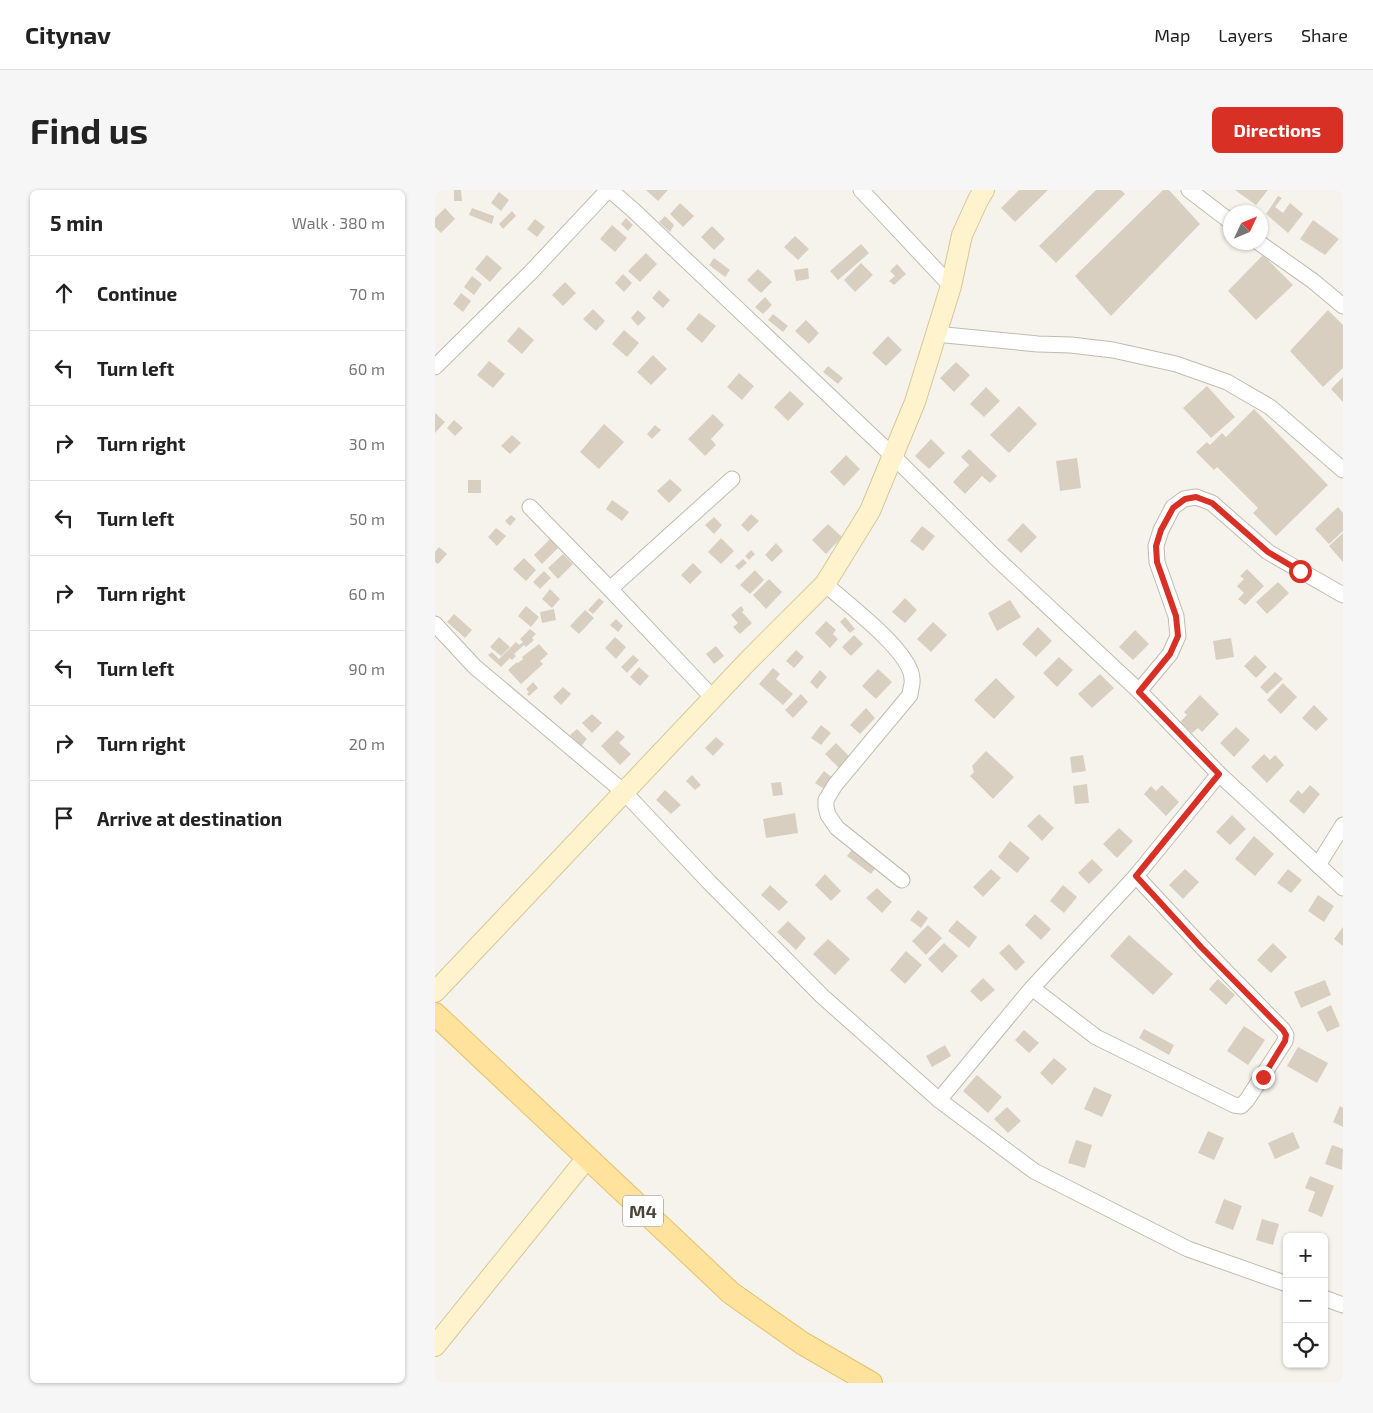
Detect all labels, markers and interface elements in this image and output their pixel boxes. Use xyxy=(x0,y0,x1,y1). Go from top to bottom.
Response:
text: Citynav xyxy=(25,20,111,49)
text: Map xyxy=(1154,24,1190,46)
text: Layers xyxy=(1218,24,1273,46)
text: Share xyxy=(1301,24,1348,46)
button: Directions xyxy=(1212,107,1343,153)
text: Find us xyxy=(30,109,148,151)
north arrow xyxy=(1223,205,1268,250)
text: 5 min xyxy=(50,210,103,235)
text: Walk · 380 m xyxy=(292,213,385,232)
icon: ahead xyxy=(50,279,78,307)
text: Continue xyxy=(97,282,177,305)
text: 70 m xyxy=(350,284,385,303)
icon: left xyxy=(50,354,78,382)
text: Turn left xyxy=(97,357,174,380)
text: 60 m xyxy=(349,359,385,378)
icon: right xyxy=(50,429,78,457)
text: Turn right xyxy=(97,432,185,455)
text: 30 m xyxy=(349,434,385,453)
icon: left xyxy=(50,504,78,532)
text: Turn left xyxy=(97,507,174,530)
text: 50 m xyxy=(349,509,385,528)
route start xyxy=(1289,560,1312,583)
icon: right xyxy=(50,579,78,607)
text: Turn right xyxy=(97,582,185,605)
text: 60 m xyxy=(349,584,385,603)
icon: left xyxy=(50,654,78,682)
text: Turn left xyxy=(97,657,174,680)
text: 90 m xyxy=(349,659,385,678)
icon: right xyxy=(50,729,78,757)
text: Turn right xyxy=(97,732,185,755)
text: 20 m xyxy=(349,734,385,753)
icon: arrive xyxy=(50,804,78,832)
text: Arrive at destination xyxy=(97,807,282,830)
route end xyxy=(1252,1066,1275,1089)
road number: M4 xyxy=(623,1196,663,1226)
map controls xyxy=(1283,1233,1328,1368)
button: + xyxy=(1283,1233,1328,1278)
button: − xyxy=(1283,1278,1328,1323)
button: locate xyxy=(1283,1323,1328,1368)

